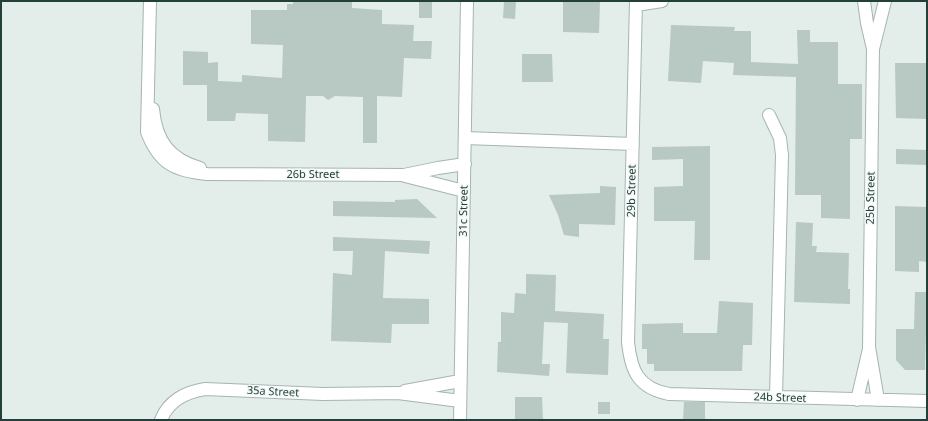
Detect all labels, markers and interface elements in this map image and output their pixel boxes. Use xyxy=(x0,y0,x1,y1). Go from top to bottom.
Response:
street label: 29b Street xyxy=(625,164,639,218)
street label: 26b Street xyxy=(287,168,339,182)
street label: 25b Street xyxy=(864,171,878,225)
street label: 31c Street xyxy=(457,185,471,237)
street label: 35a Street xyxy=(247,384,299,400)
street label: 24b Street xyxy=(753,390,807,406)

